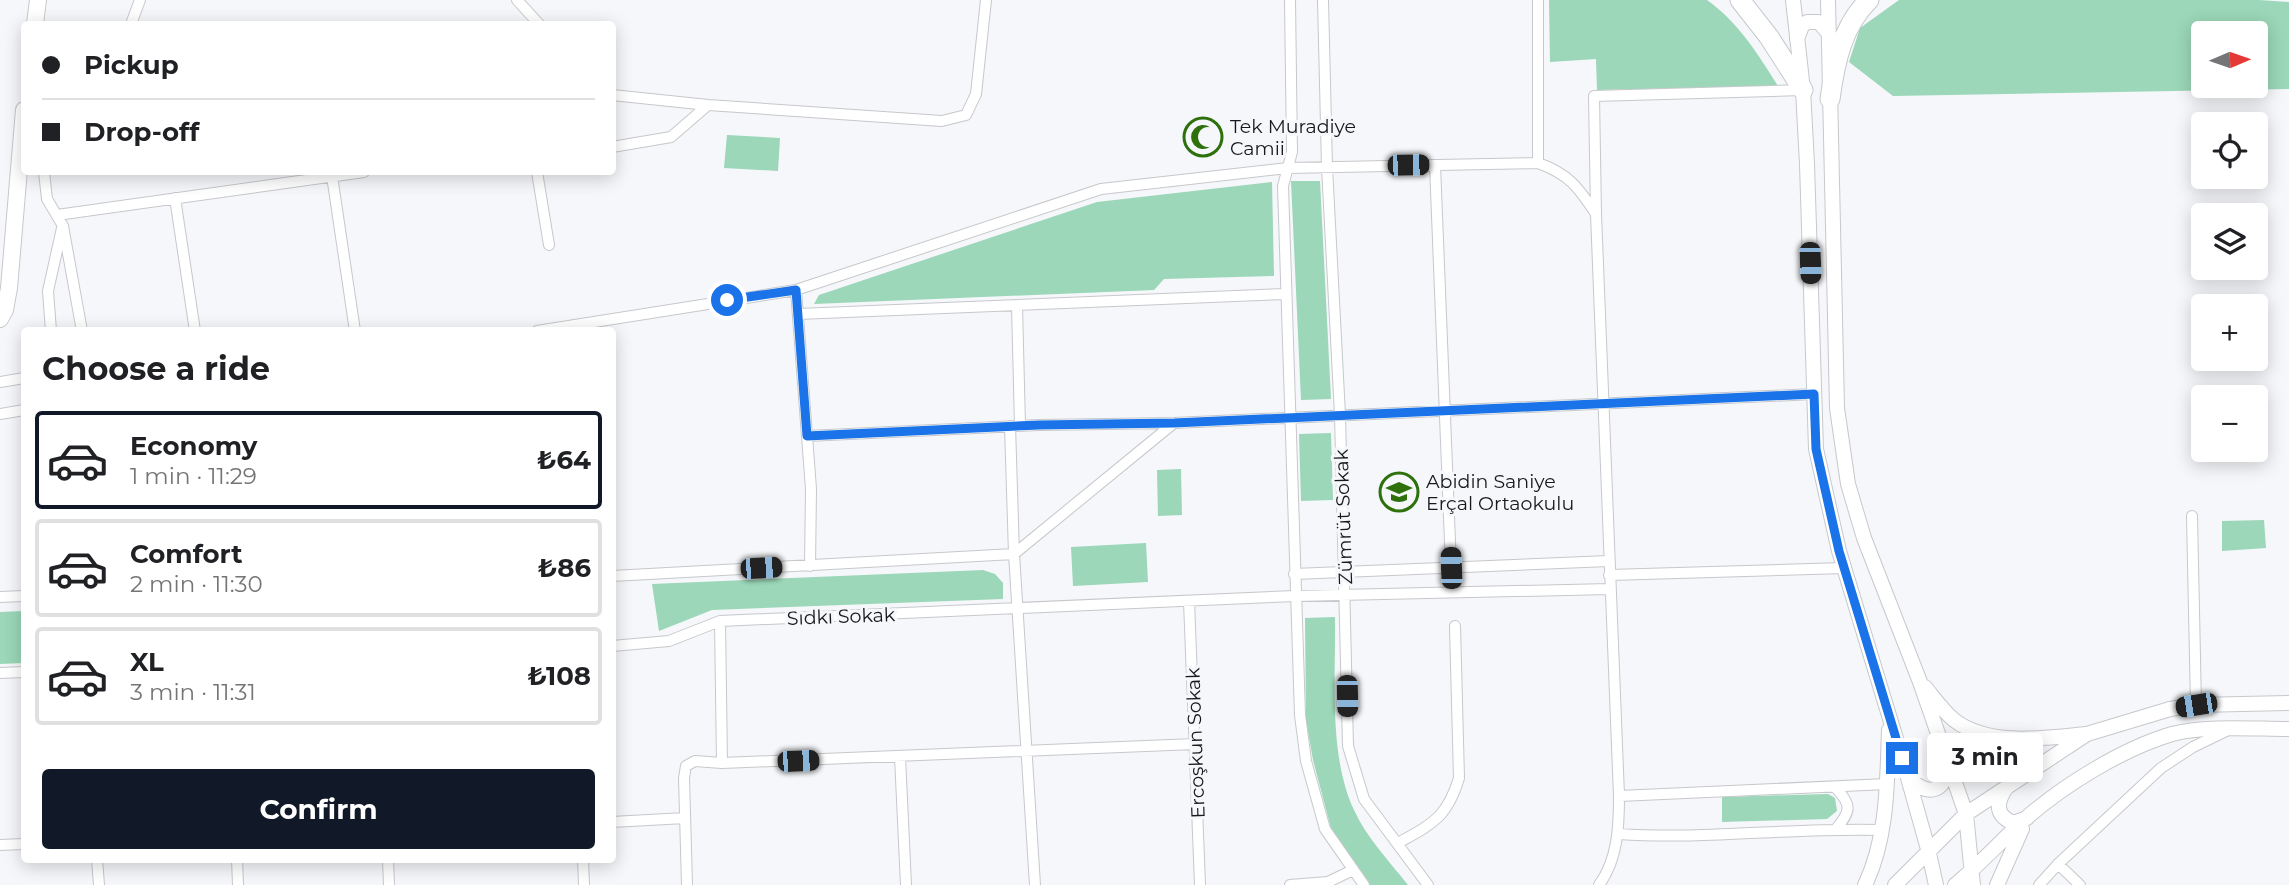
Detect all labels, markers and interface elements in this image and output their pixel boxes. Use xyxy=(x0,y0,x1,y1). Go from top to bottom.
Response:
north arrow xyxy=(2191,21,2268,98)
map controls xyxy=(2191,21,2268,462)
text: Pickup xyxy=(84,49,179,81)
button: locate xyxy=(2191,112,2268,189)
place label: Tek Muradiye Camii xyxy=(1230,115,1356,160)
text: Drop-off xyxy=(84,116,199,148)
mosque icon: Tek Muradiye Camii xyxy=(1182,116,1224,158)
car xyxy=(1387,154,1430,176)
button: layers xyxy=(2191,203,2268,280)
car xyxy=(1799,242,1822,284)
route start xyxy=(711,284,743,316)
button: + xyxy=(2191,294,2268,371)
text: Choose a ride xyxy=(42,349,270,388)
button: − xyxy=(2191,385,2268,462)
icon: car xyxy=(46,429,109,492)
text: Economy xyxy=(130,430,257,462)
text: ₺64 xyxy=(537,444,591,476)
street label: Zümrüt Sokak xyxy=(1330,448,1357,585)
text: 1 min · 11:29 xyxy=(130,462,257,490)
place label: Abidin Saniye Erçal Ortaokulu xyxy=(1426,470,1574,515)
school or university icon: Abidin Saniye Erçal Ortaokulu xyxy=(1378,471,1420,513)
icon: car xyxy=(46,537,109,600)
text: Comfort xyxy=(130,538,242,570)
car xyxy=(1440,547,1463,589)
text: ₺86 xyxy=(538,552,591,584)
car xyxy=(740,556,783,580)
text: 2 min · 11:30 xyxy=(130,570,263,598)
street label: Sıdkı Sokak xyxy=(786,603,896,630)
icon: car xyxy=(46,645,109,708)
text: XL xyxy=(130,646,164,678)
text: ₺108 xyxy=(527,660,591,692)
street label: Ercoşkun Sokak xyxy=(1181,667,1210,819)
car xyxy=(1337,675,1358,717)
text: 3 min · 11:31 xyxy=(130,678,256,706)
car xyxy=(2174,691,2219,719)
callout: 3 min xyxy=(1926,734,2042,782)
route end xyxy=(1886,742,1918,774)
text: 3 min xyxy=(1951,743,2019,771)
car xyxy=(777,750,820,772)
button: Confirm xyxy=(42,769,595,849)

